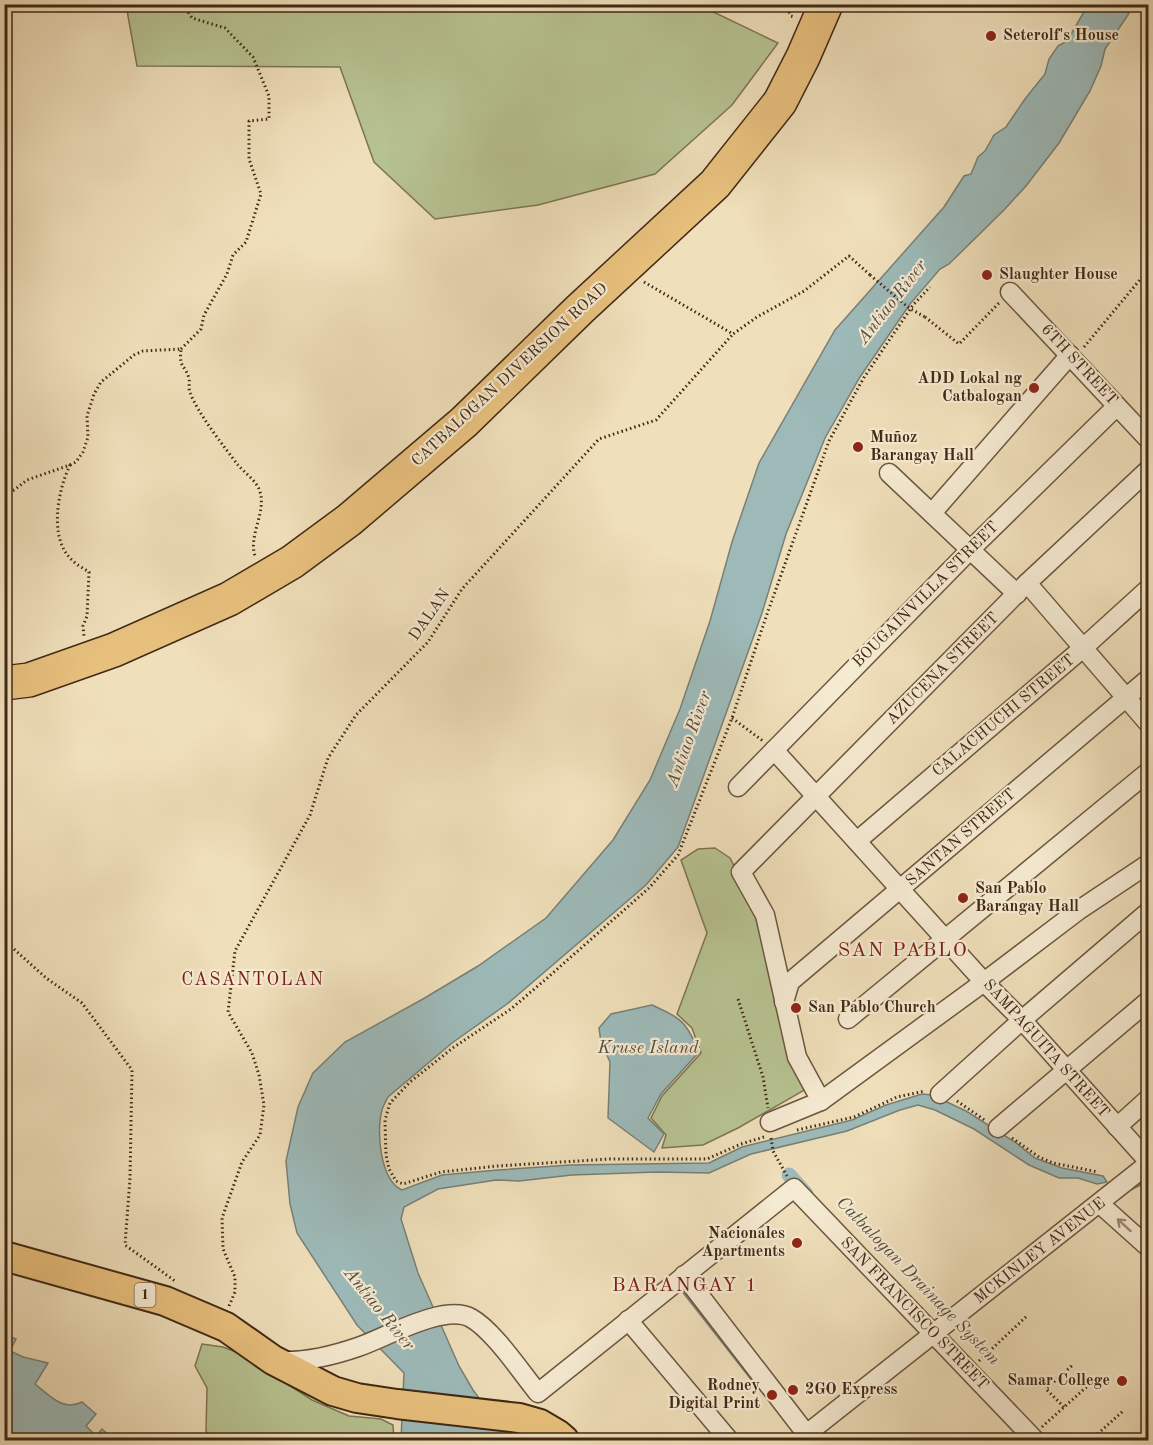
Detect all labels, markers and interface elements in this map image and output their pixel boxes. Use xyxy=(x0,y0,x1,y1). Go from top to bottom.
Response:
place label: Seterolf's House xyxy=(1003,28,1119,44)
marker: Seterolf's House xyxy=(984,29,998,43)
water label: Antiao River xyxy=(853,256,931,348)
place label: Slaughter House xyxy=(999,267,1118,283)
marker: Slaughter House xyxy=(980,268,994,282)
street label: CATBALOGAN DIVERSION ROAD xyxy=(409,280,611,470)
street label: 6TH STREET xyxy=(1038,321,1120,409)
place label: ADD Lokal ng Catbalogan xyxy=(917,371,1022,405)
marker: ADD Lokal ng Catbalogan xyxy=(1027,381,1041,395)
place label: Muñoz Barangay Hall xyxy=(870,430,974,464)
marker: Muñoz Barangay Hall xyxy=(851,440,865,454)
street label: BOUGAINVILLA STREET xyxy=(850,519,1002,671)
street label: DALAN xyxy=(407,586,453,644)
street label: AZUCENA STREET xyxy=(884,610,1002,728)
street label: CALACHUCHI STREET xyxy=(930,652,1078,780)
water label: Antiao River xyxy=(663,687,715,790)
street label: SANTAN STREET xyxy=(903,786,1019,890)
place label: San Pablo Barangay Hall xyxy=(975,881,1079,915)
marker: San Pablo Barangay Hall xyxy=(956,891,970,905)
district label: SAN PABLO xyxy=(838,941,968,961)
district label: CASANTOLAN xyxy=(181,971,325,989)
street label: SAMPAGUITA STREET xyxy=(980,977,1112,1121)
place label: San Pablo Church xyxy=(808,1000,936,1016)
marker: San Pablo Church xyxy=(789,1001,803,1015)
water label: Kruse Island xyxy=(596,1039,699,1057)
water label: Catbalogan Drainage System xyxy=(833,1193,1003,1369)
street label: MCKINLEY AVENUE xyxy=(971,1195,1109,1307)
one-way arrow xyxy=(1117,1218,1132,1232)
place label: Nacionales Apartments xyxy=(701,1226,785,1260)
street label: SAN FRANCISCO STREET xyxy=(837,1235,991,1393)
marker: Nacionales Apartments xyxy=(790,1236,804,1250)
water label: Antiao River xyxy=(340,1263,418,1355)
district label: BARANGAY 1 xyxy=(612,1276,758,1296)
road number: 1 xyxy=(134,1283,156,1307)
place label: Samar College xyxy=(1007,1373,1110,1389)
marker: Samar College xyxy=(1115,1374,1129,1388)
place label: Rodney Digital Print xyxy=(668,1378,760,1412)
place label: 2GO Express xyxy=(805,1382,898,1398)
marker: 2GO Express xyxy=(786,1383,800,1397)
marker: Rodney Digital Print xyxy=(765,1388,779,1402)

